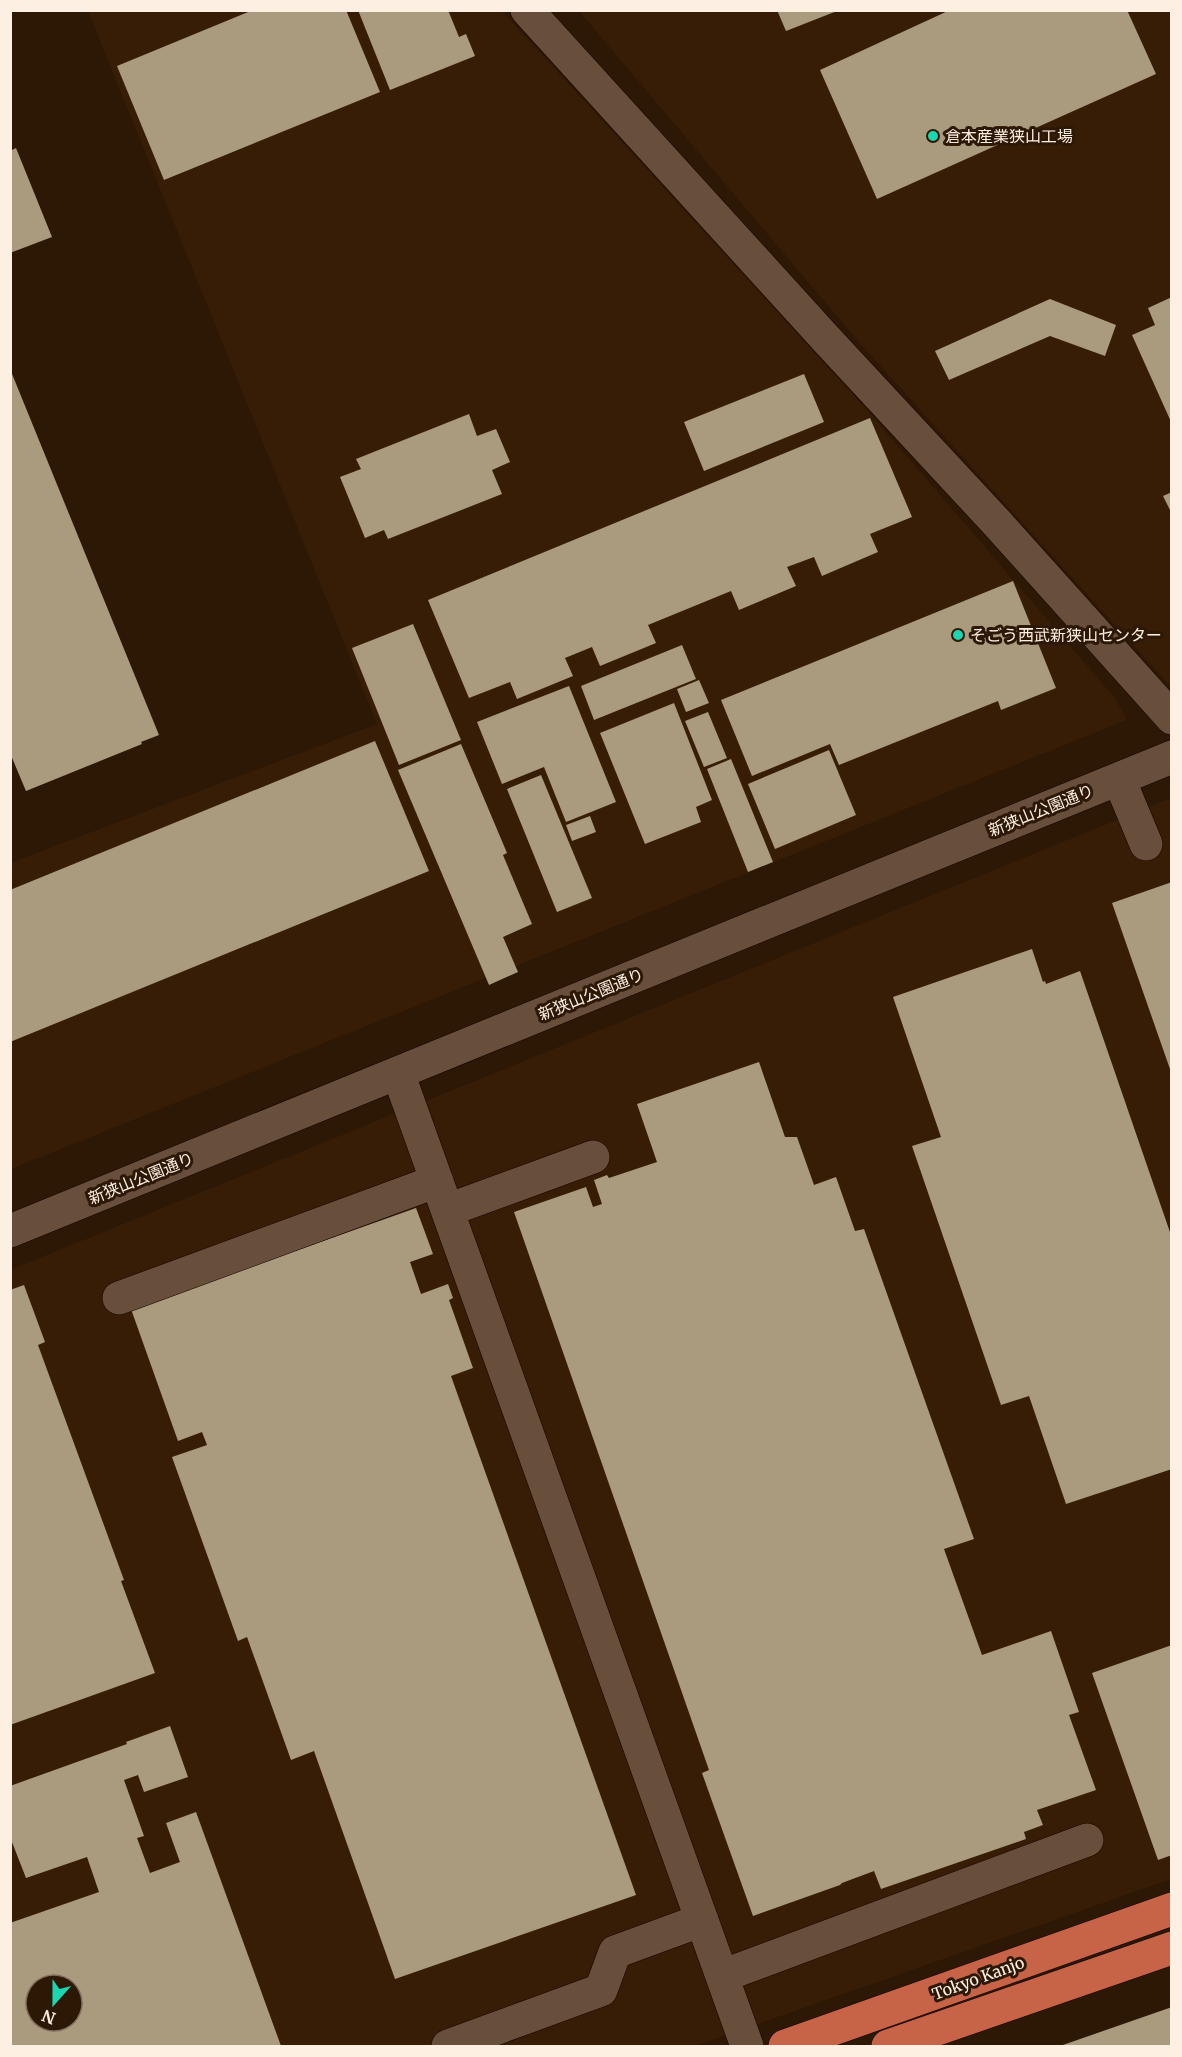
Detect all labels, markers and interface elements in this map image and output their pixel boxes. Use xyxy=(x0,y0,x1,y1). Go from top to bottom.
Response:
place label: 倉本産業狭山工場 xyxy=(945,126,1073,146)
marker: 倉本産業狭山工場 xyxy=(926,129,940,143)
place label: そごう西武新狭山センター xyxy=(970,625,1162,645)
marker: そごう西武新狭山センター xyxy=(951,628,965,642)
street label: 新狭山公園通り xyxy=(985,780,1097,840)
street label: 新狭山公園通り xyxy=(535,964,647,1024)
street label: 新狭山公園通り xyxy=(85,1148,197,1208)
street label: Tokyo Kanjo xyxy=(929,1952,1027,2004)
north arrow xyxy=(24,1973,84,2033)
text: N xyxy=(39,2005,58,2029)

